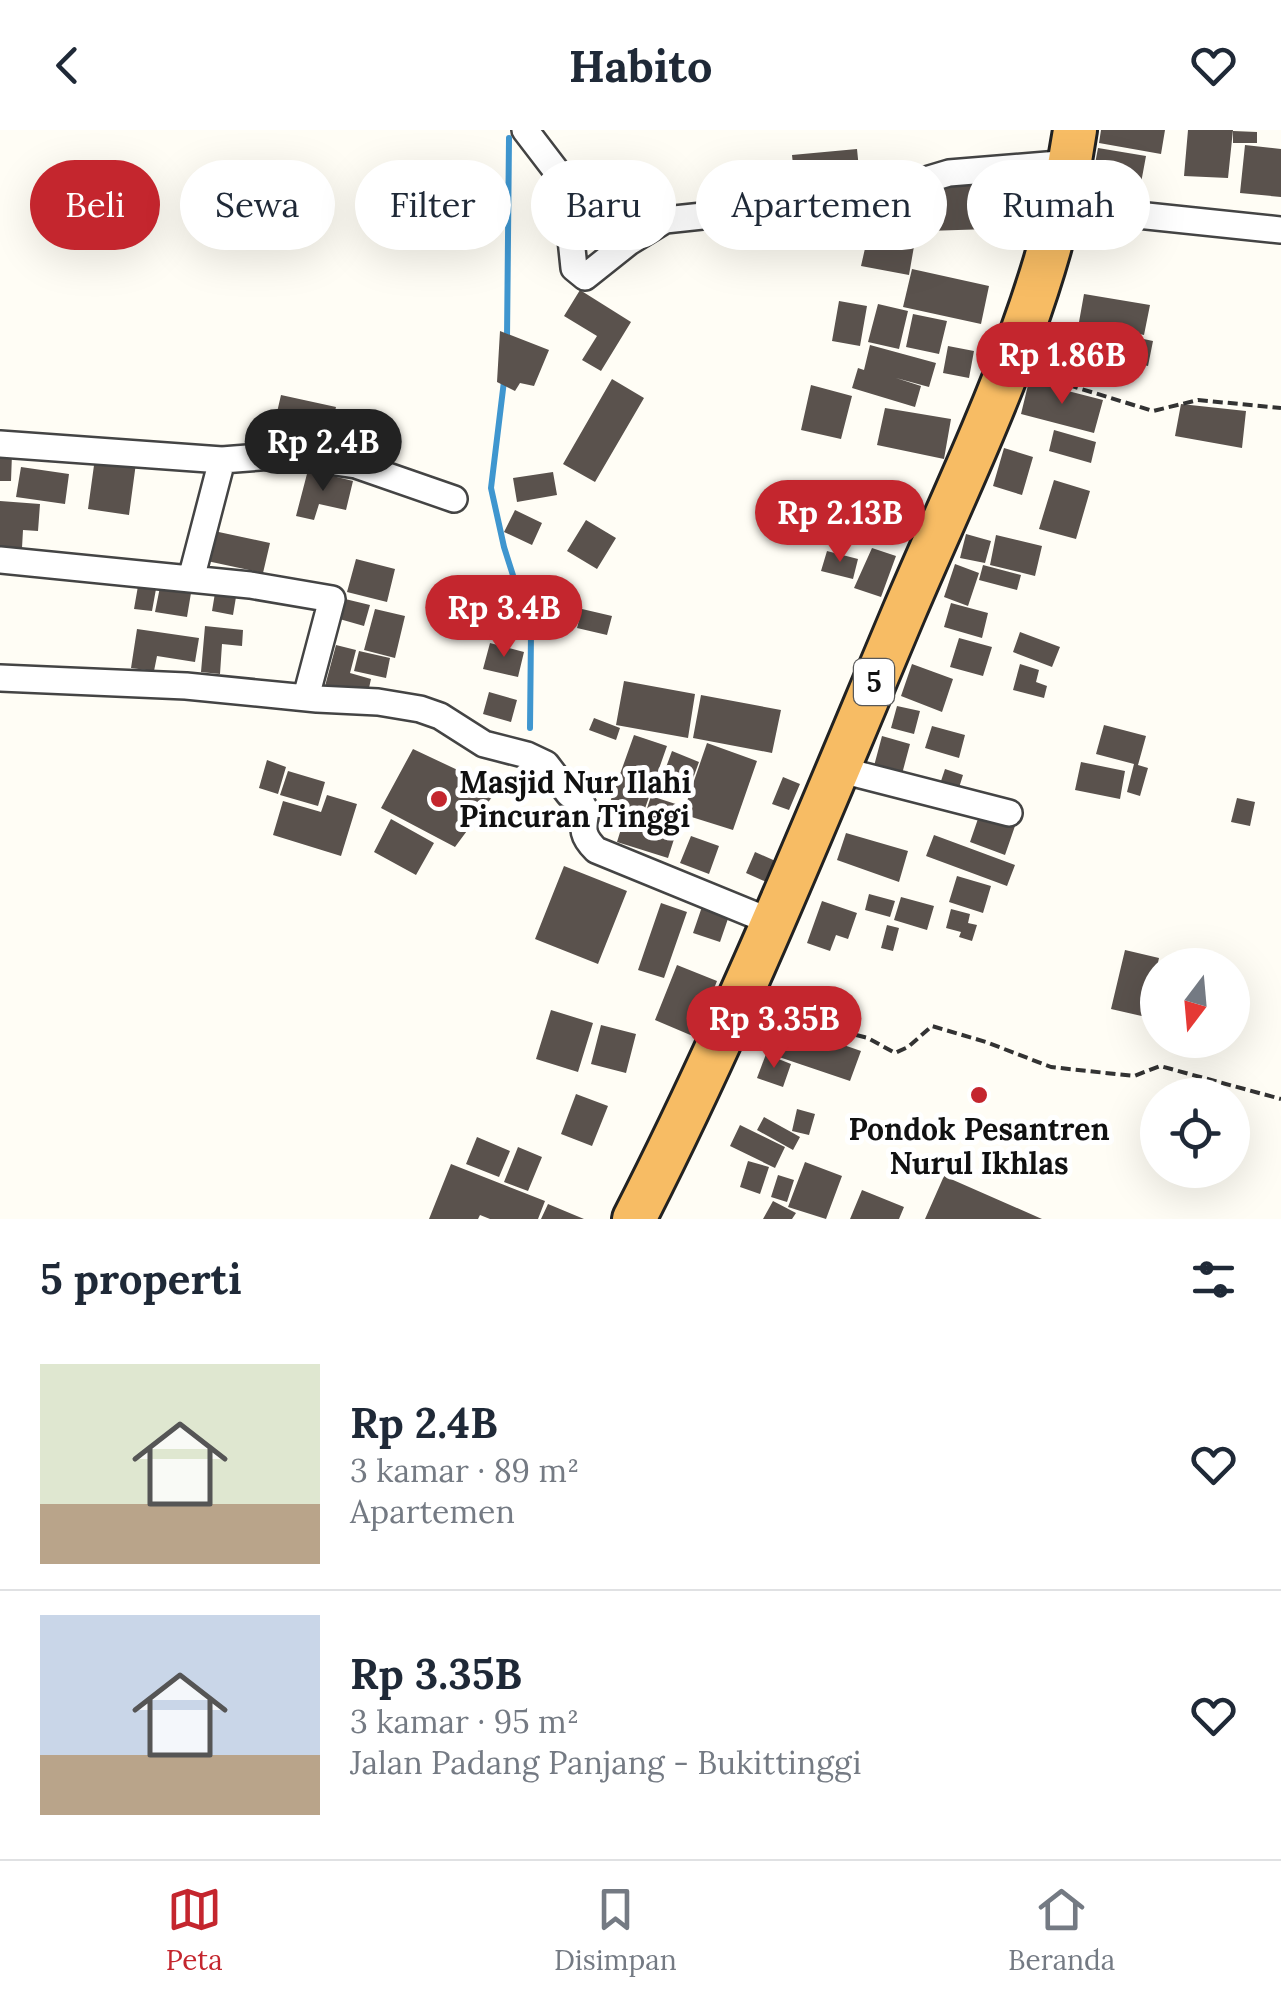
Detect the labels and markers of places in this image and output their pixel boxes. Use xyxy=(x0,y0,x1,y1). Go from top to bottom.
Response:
pin: Rp 1.86B xyxy=(959,322,1165,407)
pin: Rp 2.4B xyxy=(231,409,415,494)
pin: Rp 2.13B xyxy=(737,480,943,565)
pin: Rp 3.4B xyxy=(412,575,596,660)
place label: Masjid Nur Ilahi Pincuran Tinggi xyxy=(459,763,691,836)
marker: Masjid Nur Ilahi Pincuran Tinggi xyxy=(428,788,450,810)
pin: Rp 3.35B xyxy=(671,986,877,1071)
marker: Pondok Pesantren Nurul Ikhlas xyxy=(968,1084,990,1106)
place label: Pondok Pesantren Nurul Ikhlas xyxy=(848,1110,1110,1182)

